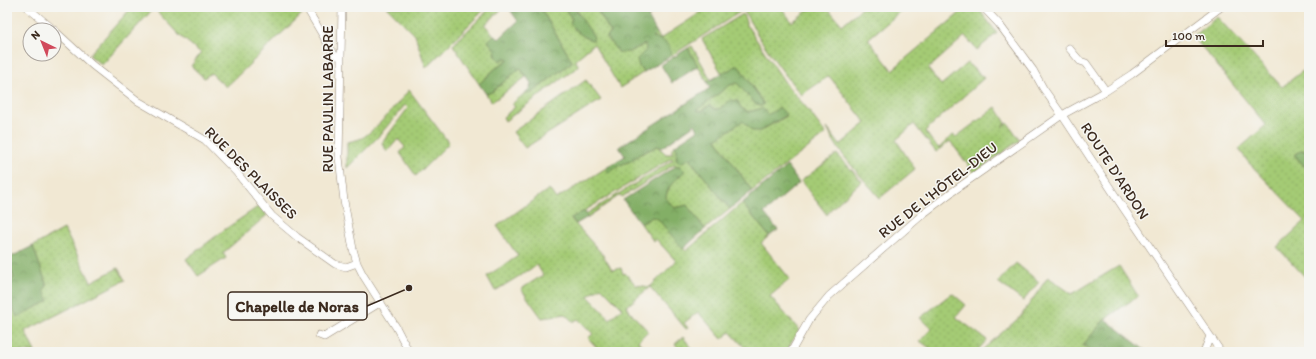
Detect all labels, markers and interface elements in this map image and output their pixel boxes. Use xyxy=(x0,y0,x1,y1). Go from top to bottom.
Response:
north arrow xyxy=(22,22,62,62)
scale bar xyxy=(1166,22,1263,48)
street label: RUE PAULIN LABARRE xyxy=(319,25,337,173)
text: N xyxy=(28,28,43,42)
text: 100 m xyxy=(1172,29,1205,43)
street label: ROUTE D'ARDON xyxy=(1077,119,1153,223)
street label: RUE DES PLAISSES xyxy=(201,123,301,223)
street label: RUE DE L'HÔTEL-DIEU xyxy=(875,138,1001,242)
callout: Chapelle de Noras xyxy=(228,292,367,320)
text: Chapelle de Noras xyxy=(235,297,359,317)

